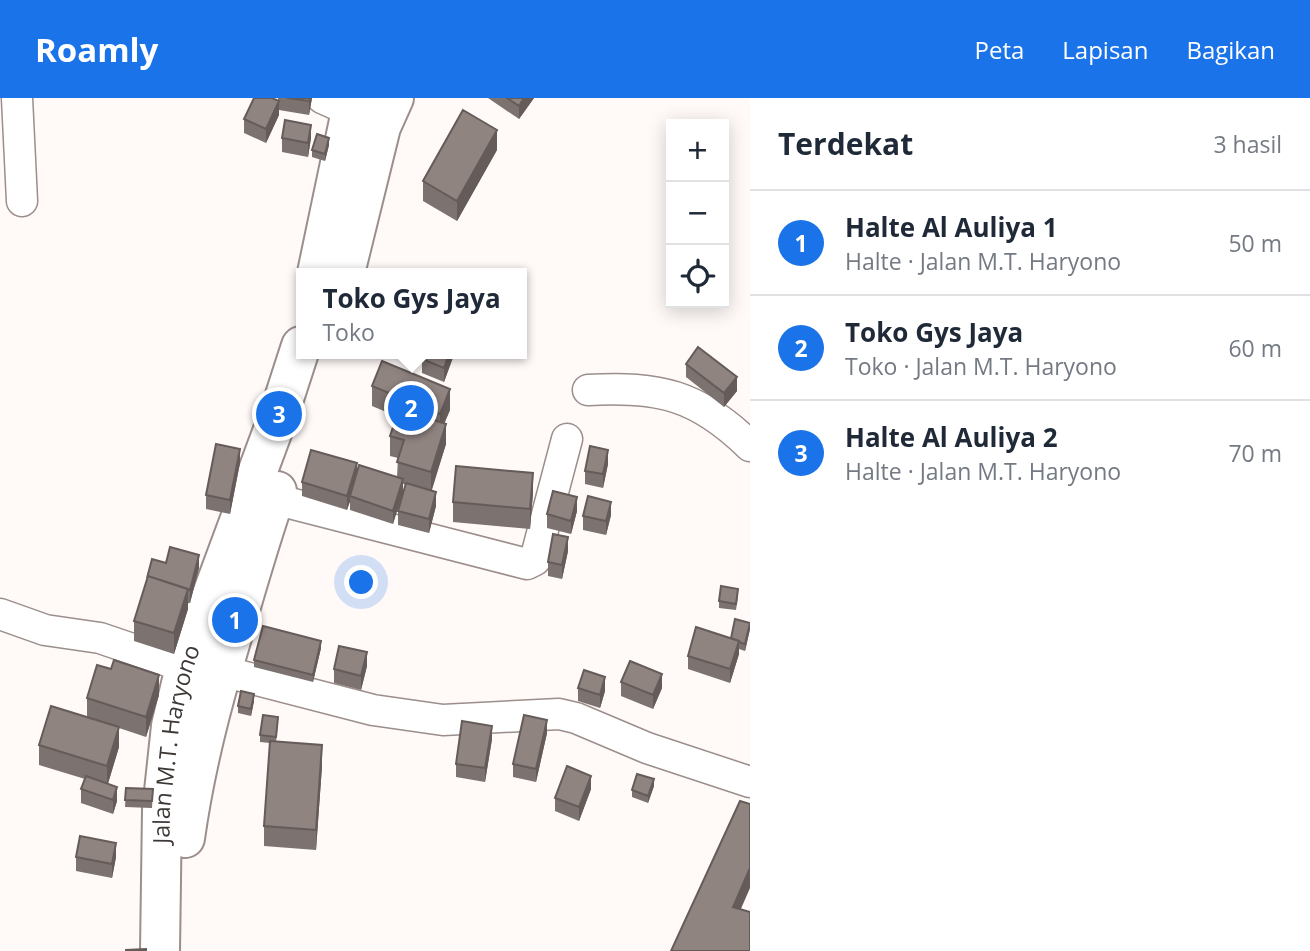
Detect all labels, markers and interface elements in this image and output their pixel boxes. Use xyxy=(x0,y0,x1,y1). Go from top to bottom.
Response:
text: Roamly xyxy=(35,27,158,72)
text: Peta xyxy=(974,33,1024,66)
text: Lapisan xyxy=(1062,33,1148,66)
text: Bagikan xyxy=(1186,33,1275,66)
map controls xyxy=(666,119,729,308)
button: + xyxy=(666,119,729,182)
text: Terdekat xyxy=(778,123,913,164)
text: 3 hasil xyxy=(1213,128,1282,160)
button: − xyxy=(666,182,729,245)
text: Halte Al Auliya 1 xyxy=(845,209,1058,245)
text: 1 xyxy=(794,227,808,259)
text: 50 m xyxy=(1228,227,1282,259)
button: locate xyxy=(666,245,729,308)
text: Halte · Jalan M.T. Haryono xyxy=(845,245,1121,277)
popup xyxy=(296,268,527,359)
text: Toko Gys Jaya xyxy=(322,280,501,316)
text: Toko Gys Jaya xyxy=(845,314,1023,350)
text: Toko xyxy=(322,316,375,348)
text: 2 xyxy=(794,332,808,364)
text: 60 m xyxy=(1228,332,1282,364)
text: Toko · Jalan M.T. Haryono xyxy=(845,350,1117,382)
pin: 2 xyxy=(388,382,434,434)
pin: 3 xyxy=(256,388,302,440)
text: Halte Al Auliya 2 xyxy=(845,419,1058,455)
text: 3 xyxy=(794,437,808,469)
text: 70 m xyxy=(1228,437,1282,469)
text: Halte · Jalan M.T. Haryono xyxy=(845,455,1121,487)
your location xyxy=(344,565,378,599)
pin: 1 xyxy=(212,594,258,646)
street label: Jalan M.T. Haryono xyxy=(144,640,207,846)

